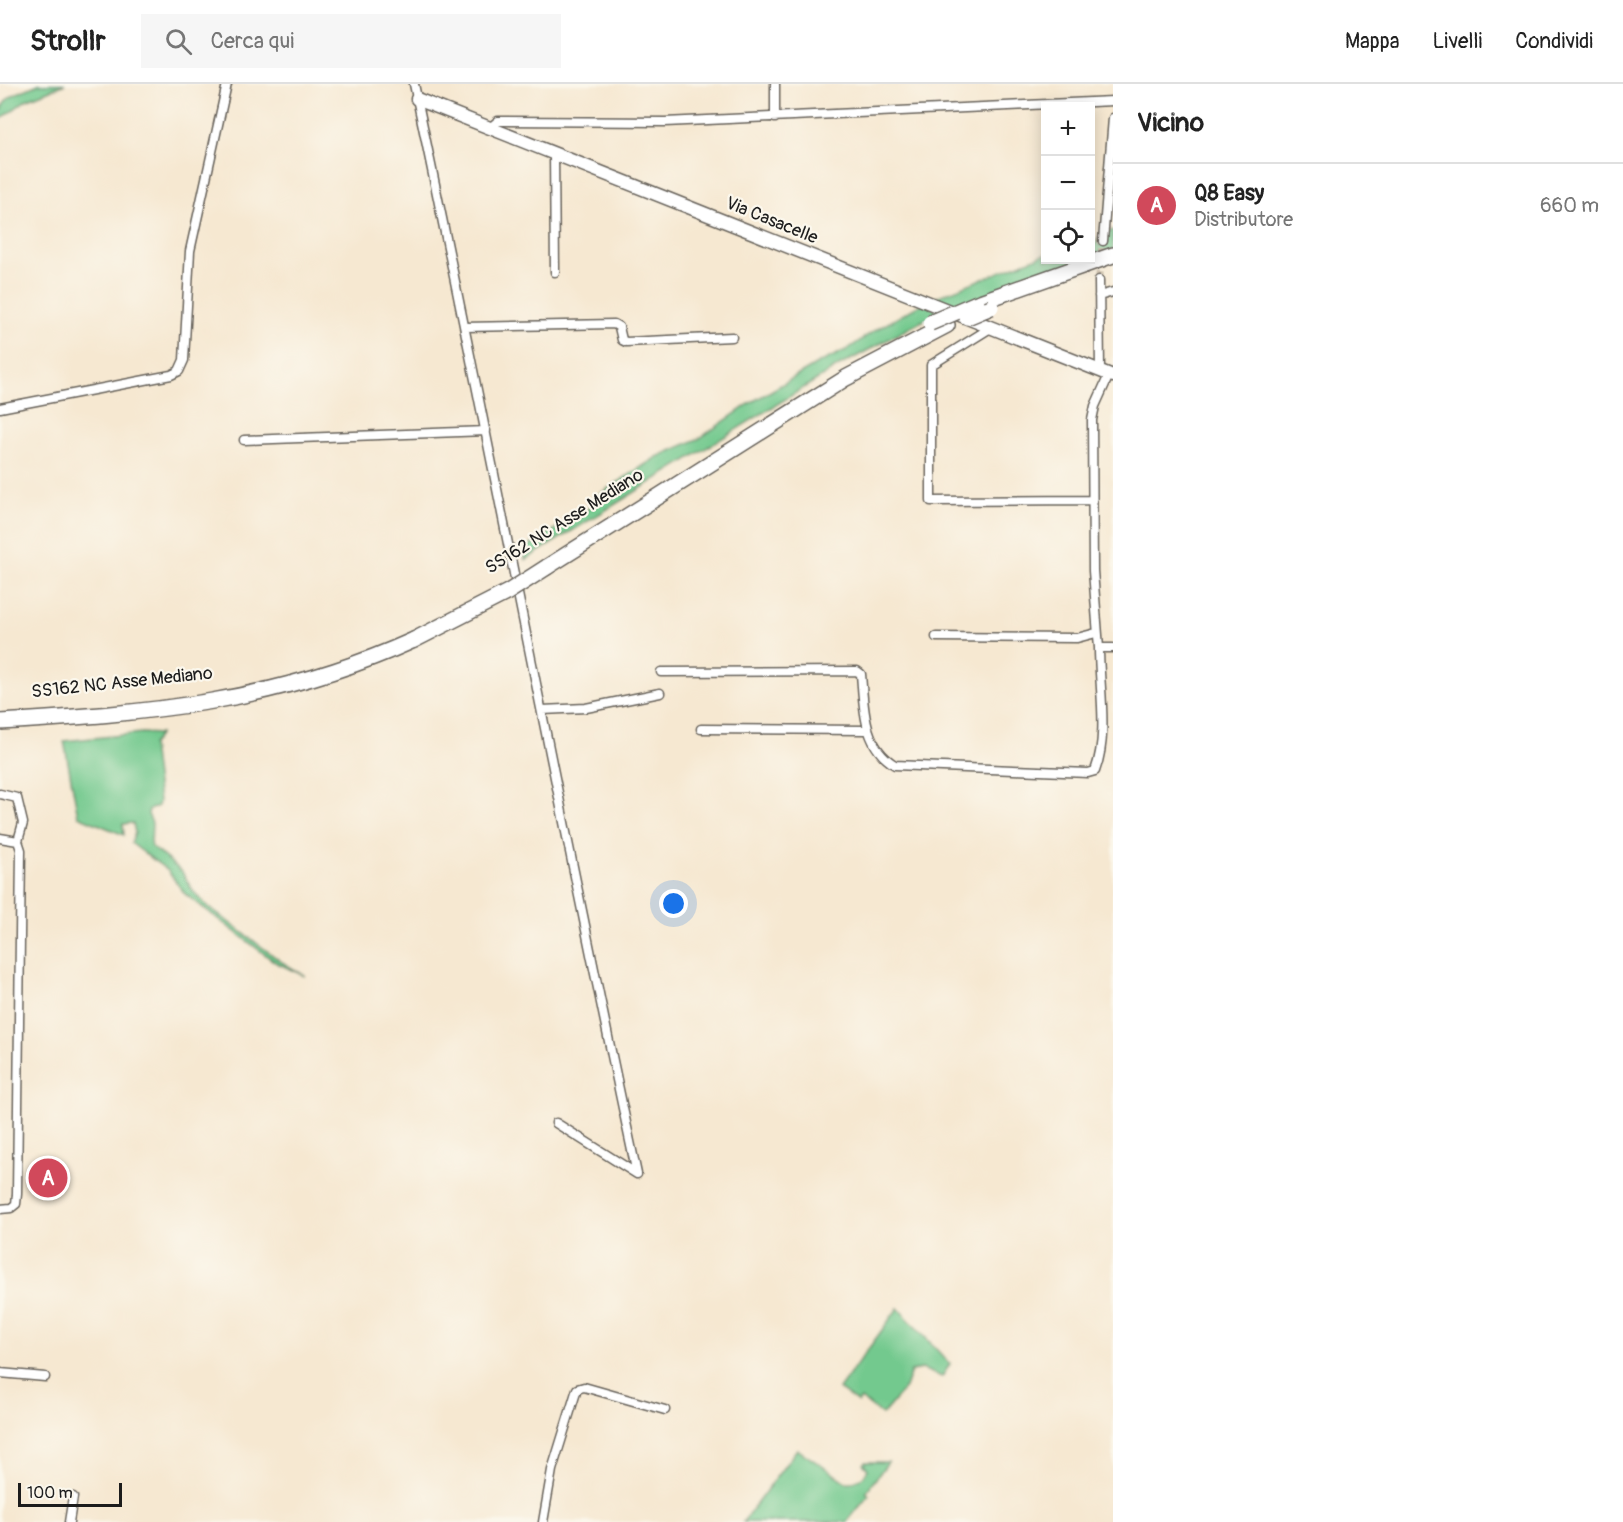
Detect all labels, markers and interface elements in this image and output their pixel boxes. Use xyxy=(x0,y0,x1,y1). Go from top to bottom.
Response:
search box xyxy=(141,14,561,68)
text: Strollr xyxy=(30,24,105,59)
icon: search xyxy=(162,25,195,58)
text: Cerca qui xyxy=(210,27,294,55)
text: Mappa xyxy=(1345,28,1399,55)
text: Livelli xyxy=(1432,28,1482,55)
text: Condividi xyxy=(1515,28,1593,55)
map controls xyxy=(1041,102,1095,264)
button: + xyxy=(1041,102,1095,156)
text: Vicino xyxy=(1137,107,1204,139)
button: − xyxy=(1041,156,1095,210)
text: Q8 Easy xyxy=(1194,179,1264,207)
street label: Via Casacelle xyxy=(722,192,821,249)
text: A xyxy=(1150,193,1163,218)
text: 660 m xyxy=(1540,193,1599,218)
text: Distributore xyxy=(1194,207,1293,232)
button: locate xyxy=(1041,210,1095,264)
street label: SS162 NC Asse Mediano xyxy=(481,463,648,579)
street label: SS162 NC Asse Mediano xyxy=(30,662,214,703)
your location xyxy=(659,889,688,918)
pin: A xyxy=(28,1156,68,1200)
scale bar xyxy=(18,1480,122,1508)
text: 100 m xyxy=(27,1483,73,1503)

